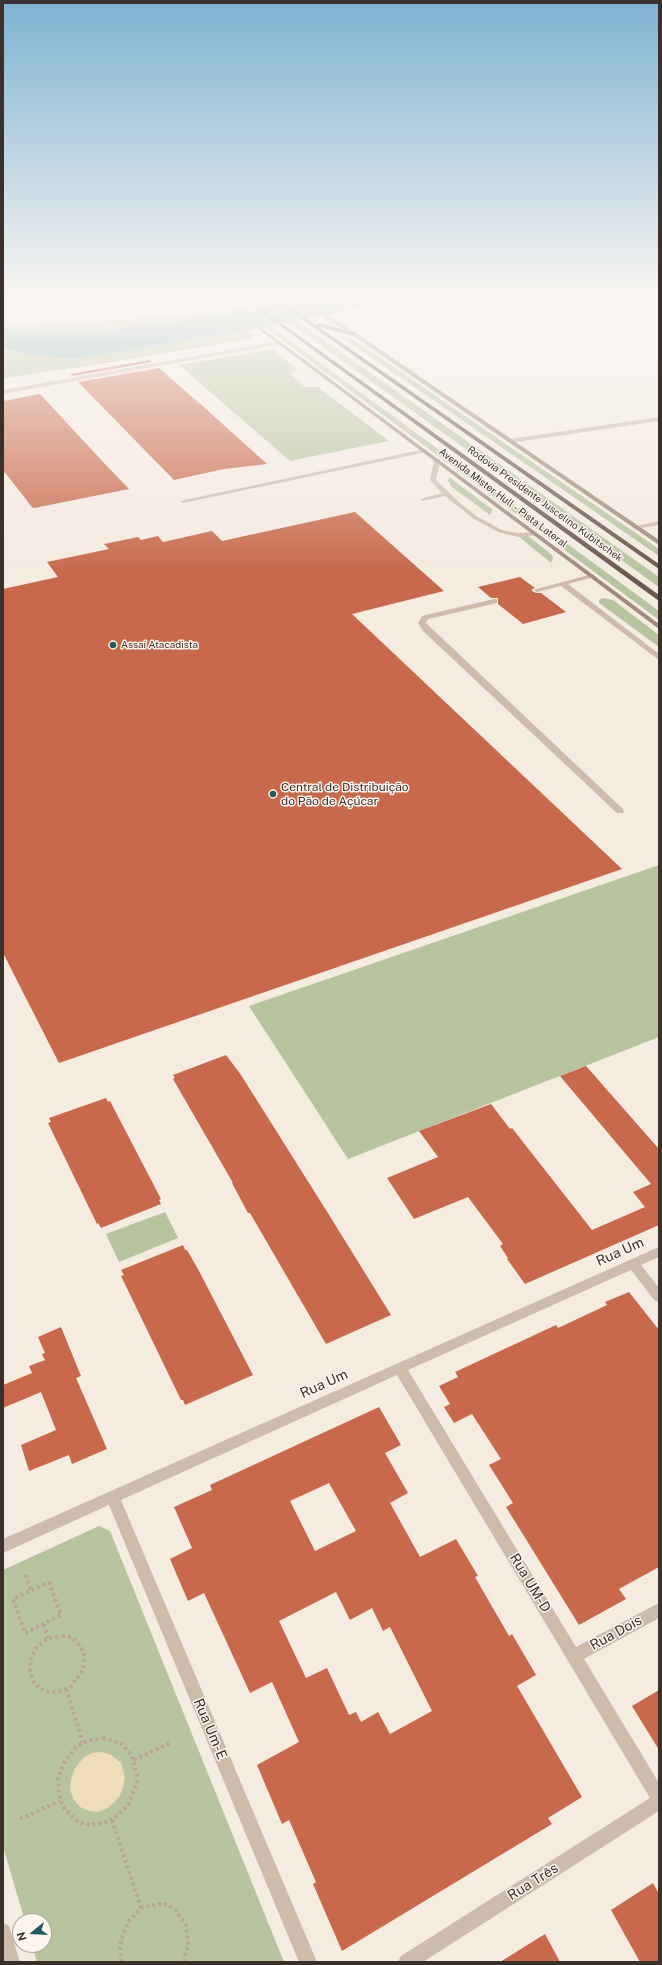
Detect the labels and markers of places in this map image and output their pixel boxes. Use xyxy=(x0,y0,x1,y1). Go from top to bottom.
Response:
place label: Assaí Atacadista xyxy=(121,639,198,651)
marker: Assaí Atacadista xyxy=(108,640,118,650)
place label: Central de Distribuição do Pão de Açúcar xyxy=(281,780,409,808)
marker: Central de Distribuição do Pão de Açúcar xyxy=(268,789,278,799)

